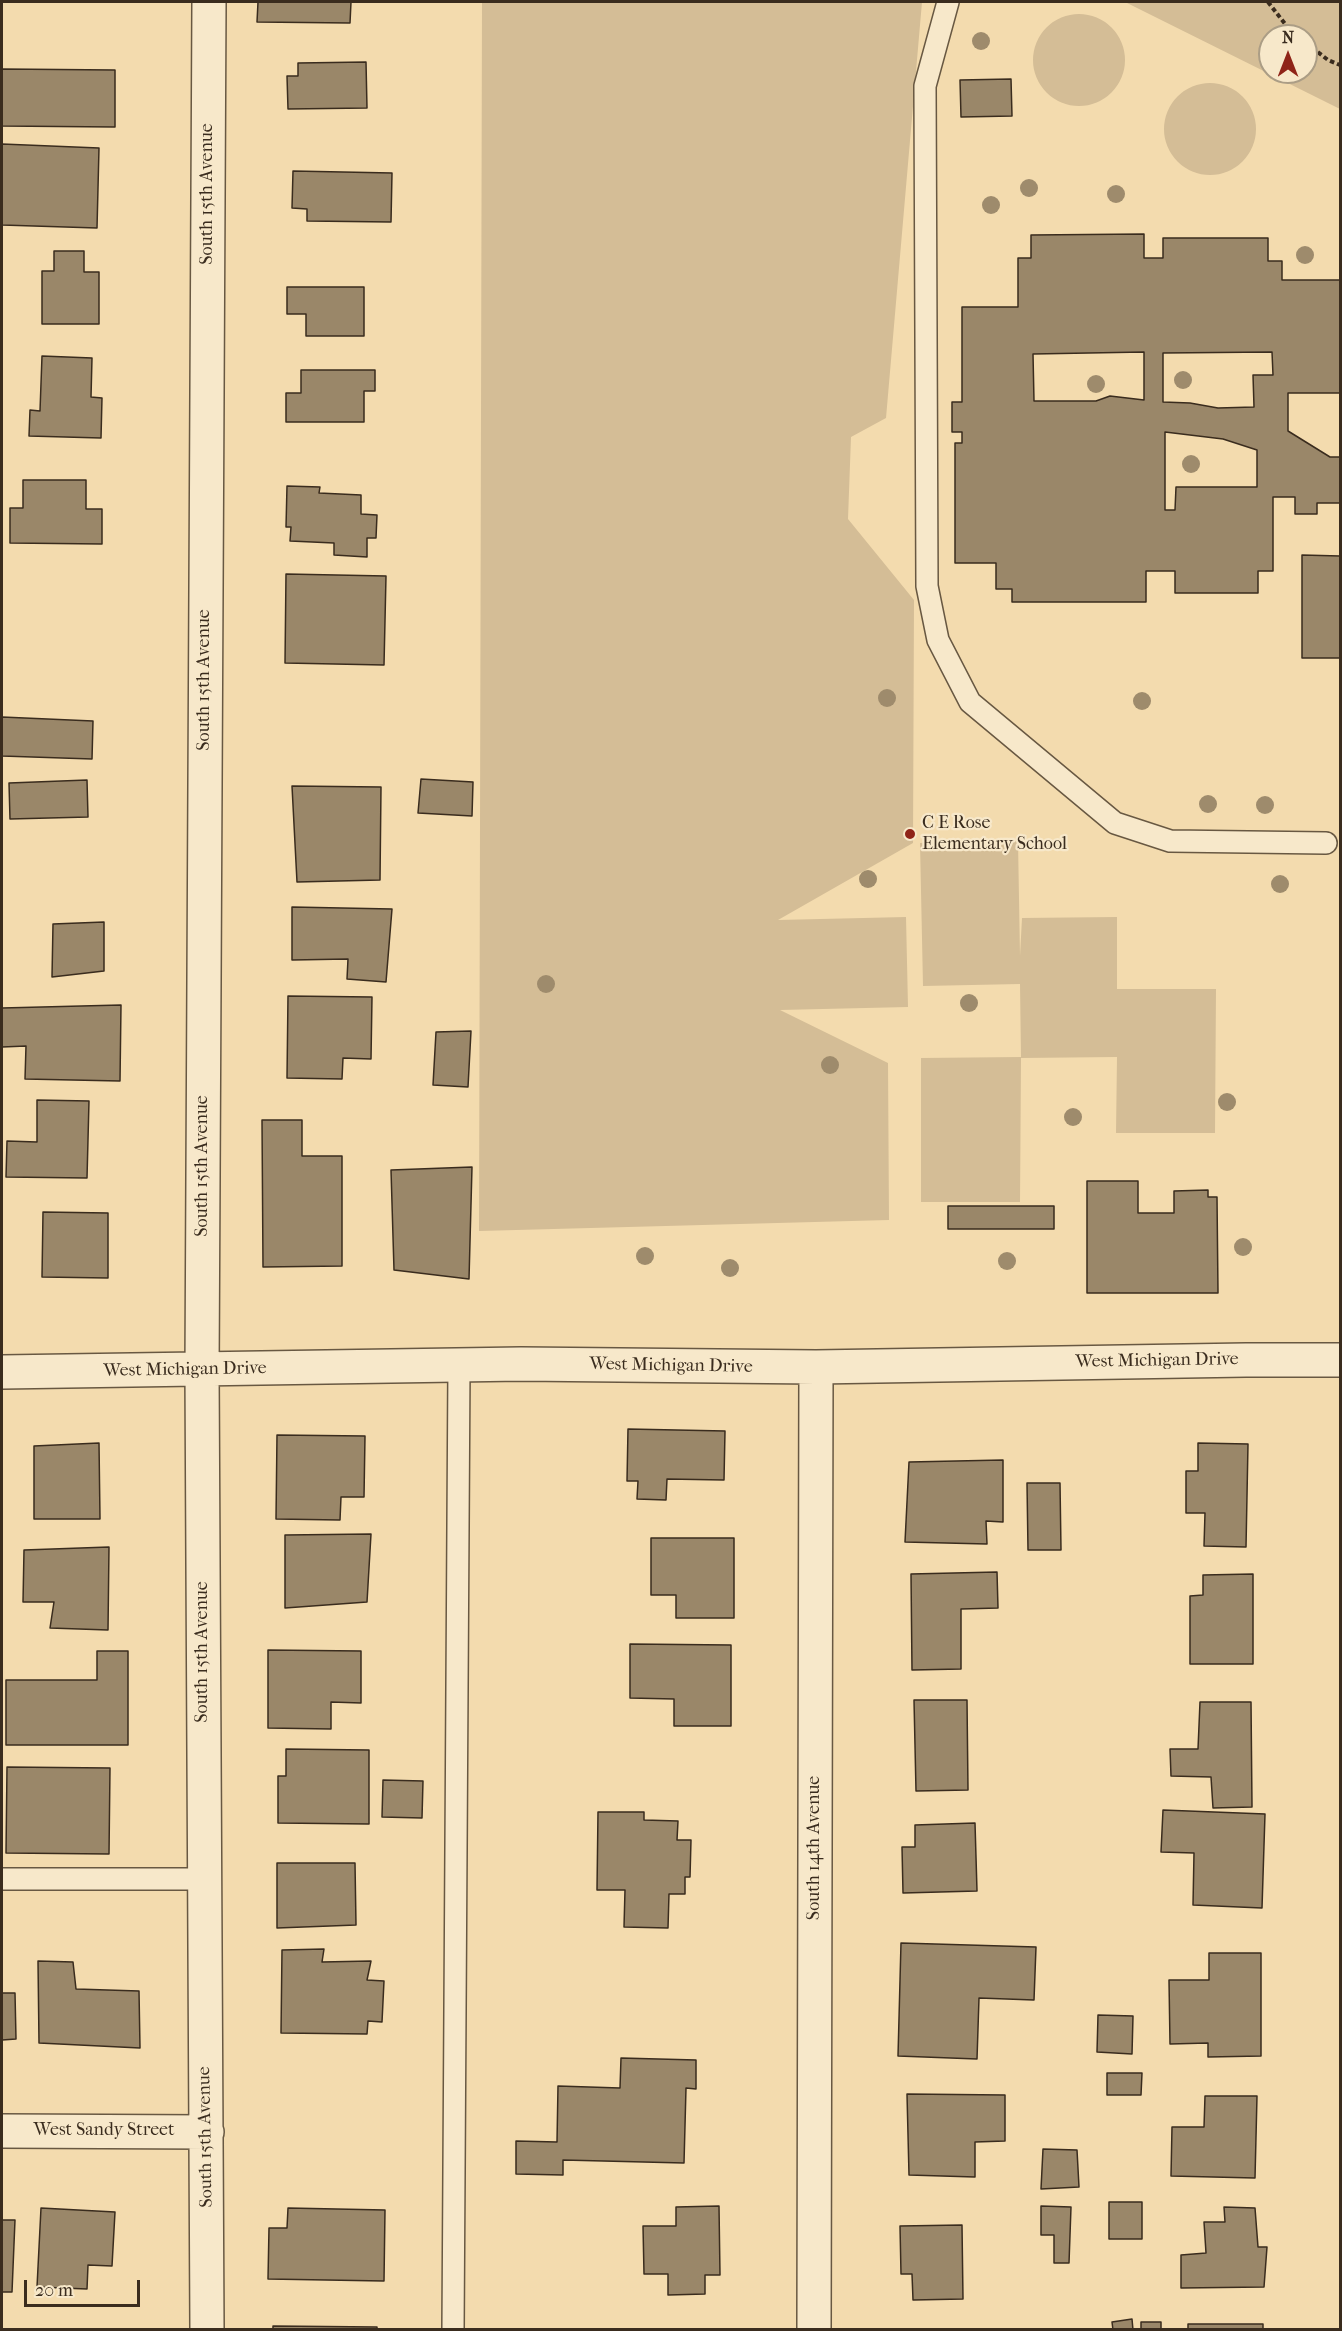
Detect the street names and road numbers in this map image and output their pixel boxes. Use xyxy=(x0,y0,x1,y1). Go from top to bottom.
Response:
street label: South 15th Avenue xyxy=(197,123,219,265)
street label: South 15th Avenue xyxy=(194,609,216,751)
street label: South 15th Avenue xyxy=(192,1095,214,1237)
street label: West Michigan Drive xyxy=(1075,1349,1239,1373)
street label: West Michigan Drive xyxy=(589,1354,753,1378)
street label: West Michigan Drive xyxy=(103,1358,267,1382)
street label: South 15th Avenue xyxy=(192,1581,214,1723)
street label: South 14th Avenue xyxy=(804,1776,826,1920)
street label: South 15th Avenue xyxy=(194,2066,218,2208)
street label: West Sandy Street xyxy=(34,2120,174,2142)

